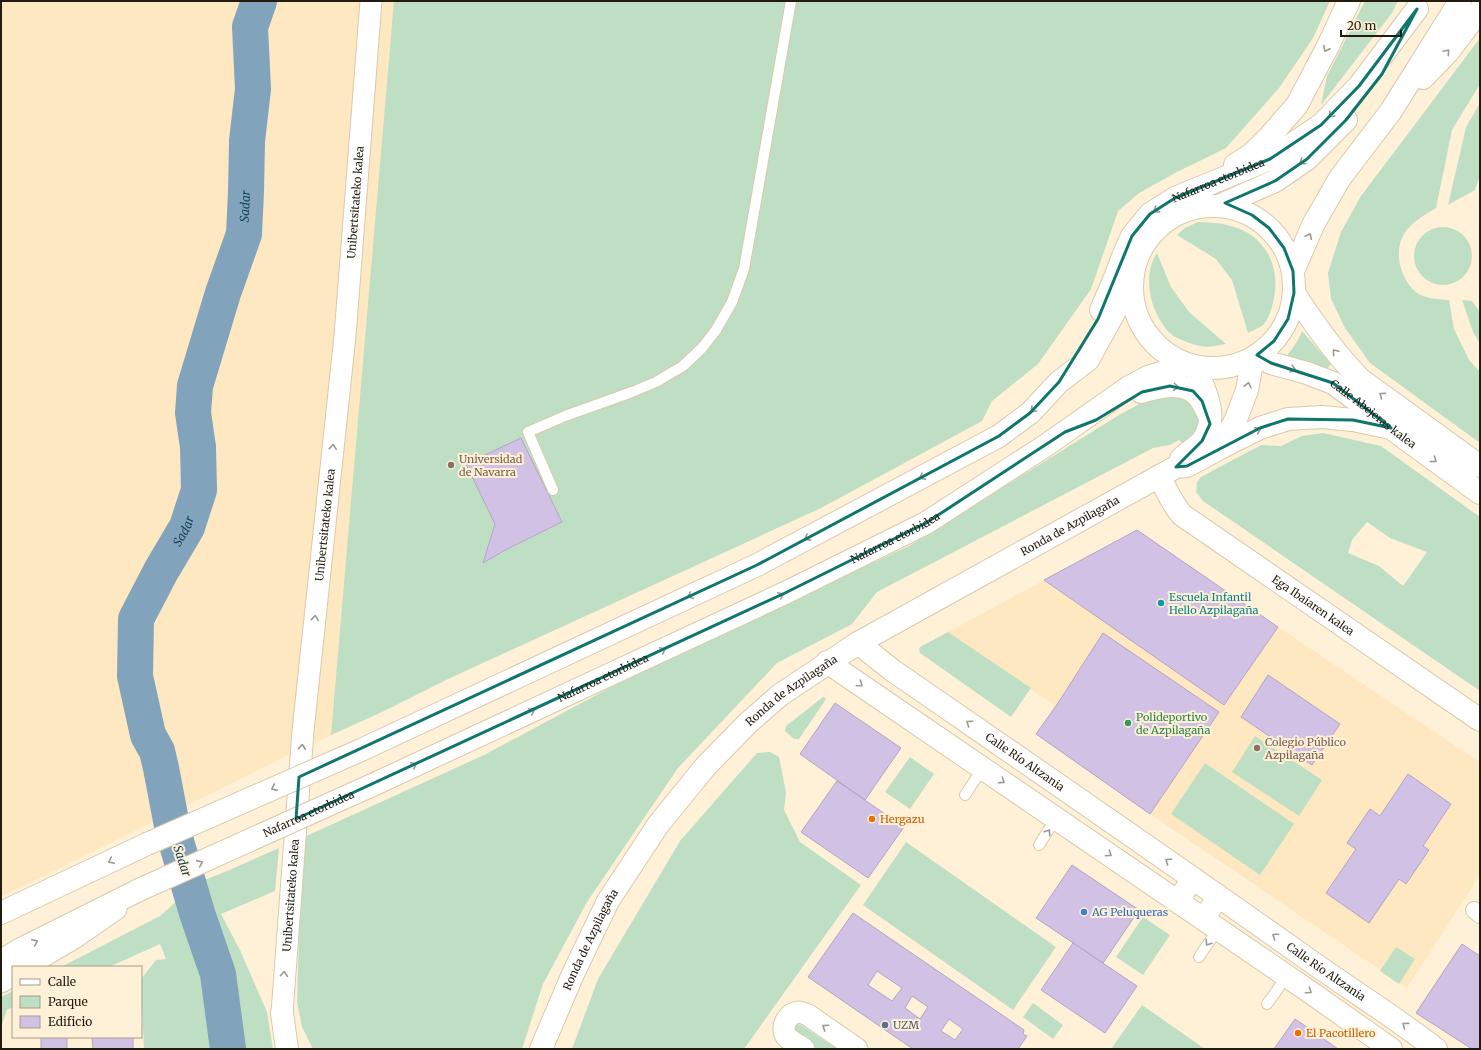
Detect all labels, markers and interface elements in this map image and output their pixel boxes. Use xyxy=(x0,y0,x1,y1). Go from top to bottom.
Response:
scale bar xyxy=(1341,12,1401,38)
text: 20 m xyxy=(1347,18,1376,33)
one-way arrow xyxy=(1324,45,1331,52)
one-way arrow xyxy=(1443,50,1450,57)
one-way arrow xyxy=(1328,110,1335,118)
street label: Unibertsitateko kalea xyxy=(344,145,367,259)
street label: Nafarroa etorbidea xyxy=(1170,155,1267,205)
one-way arrow xyxy=(1299,157,1306,165)
water label: Sadar xyxy=(237,189,253,223)
one-way arrow xyxy=(1153,205,1160,213)
one-way arrow xyxy=(1304,232,1312,239)
one-way arrow xyxy=(1332,349,1339,356)
one-way arrow xyxy=(1289,364,1296,373)
street label: Calle Abejeras kalea xyxy=(1328,376,1419,451)
one-way arrow xyxy=(1173,382,1180,391)
one-way arrow xyxy=(1243,382,1251,389)
one-way arrow xyxy=(1379,392,1386,400)
one-way arrow xyxy=(1030,405,1037,413)
one-way arrow xyxy=(1254,426,1261,434)
one-way arrow xyxy=(328,444,337,450)
place label: Universidad de Navarra xyxy=(459,452,523,479)
one-way arrow xyxy=(1430,455,1437,462)
marker: Universidad de Navarra xyxy=(446,460,456,470)
street label: Unibertsitateko kalea xyxy=(312,468,338,582)
one-way arrow xyxy=(919,472,926,480)
street label: Ronda de Azpilagaña xyxy=(1018,493,1122,559)
street label: Nafarroa etorbidea xyxy=(848,509,943,566)
water label: Sadar xyxy=(169,513,197,549)
one-way arrow xyxy=(804,533,811,541)
street label: Ega Ibaiaren kalea xyxy=(1269,572,1357,638)
place label: Escuela Infantil Hello Azpilagaña xyxy=(1169,590,1259,617)
one-way arrow xyxy=(687,591,695,599)
one-way arrow xyxy=(776,592,784,600)
marker: Escuela Infantil Hello Azpilagaña xyxy=(1156,598,1166,608)
one-way arrow xyxy=(310,615,319,621)
one-way arrow xyxy=(658,647,666,655)
street label: Nafarroa etorbidea xyxy=(555,651,651,705)
street label: Ronda de Azpilagaña xyxy=(743,652,840,729)
one-way arrow xyxy=(855,679,862,686)
one-way arrow xyxy=(528,708,535,716)
place label: Polideportivo de Azpilagaña xyxy=(1136,710,1210,737)
marker: Polideportivo de Azpilagaña xyxy=(1123,718,1133,728)
one-way arrow xyxy=(967,721,974,728)
street label: Calle Río Altzania xyxy=(983,730,1067,794)
place label: Colegio Público Azpilagaña xyxy=(1264,735,1347,762)
marker: Colegio Público Azpilagaña xyxy=(1252,743,1262,753)
one-way arrow xyxy=(297,744,306,750)
one-way arrow xyxy=(410,762,418,770)
one-way arrow xyxy=(998,776,1005,784)
one-way arrow xyxy=(271,783,278,791)
street label: Nafarroa etorbidea xyxy=(261,787,357,840)
place label: Hergazu xyxy=(880,812,925,826)
marker: Hergazu xyxy=(867,814,877,824)
one-way arrow xyxy=(1043,829,1050,836)
street label: Unibertsitateko kalea xyxy=(280,838,302,952)
water label: Sadar xyxy=(170,843,195,879)
one-way arrow xyxy=(1105,849,1112,857)
one-way arrow xyxy=(108,856,116,864)
one-way arrow xyxy=(196,859,203,867)
one-way arrow xyxy=(1166,859,1173,866)
street label: Ronda de Azpilagaña xyxy=(560,886,621,992)
place label: AG Peluqueras xyxy=(1091,905,1168,919)
marker: AG Peluqueras xyxy=(1079,907,1089,917)
one-way arrow xyxy=(1272,934,1279,941)
one-way arrow xyxy=(31,939,38,946)
one-way arrow xyxy=(1205,939,1213,946)
street label: Calle Río Altzania xyxy=(1284,939,1368,1004)
legend xyxy=(12,966,142,1038)
one-way arrow xyxy=(279,971,288,977)
text: Calle xyxy=(48,974,76,989)
one-way arrow xyxy=(1305,986,1312,994)
text: Parque xyxy=(48,994,88,1009)
text: Edificio xyxy=(48,1014,92,1029)
place label: UZM xyxy=(893,1018,919,1032)
marker: UZM xyxy=(880,1020,890,1030)
one-way arrow xyxy=(1402,1023,1409,1030)
one-way arrow xyxy=(822,1024,829,1032)
place label: El Pacotillero xyxy=(1306,1026,1376,1040)
marker: El Pacotillero xyxy=(1293,1028,1303,1038)

